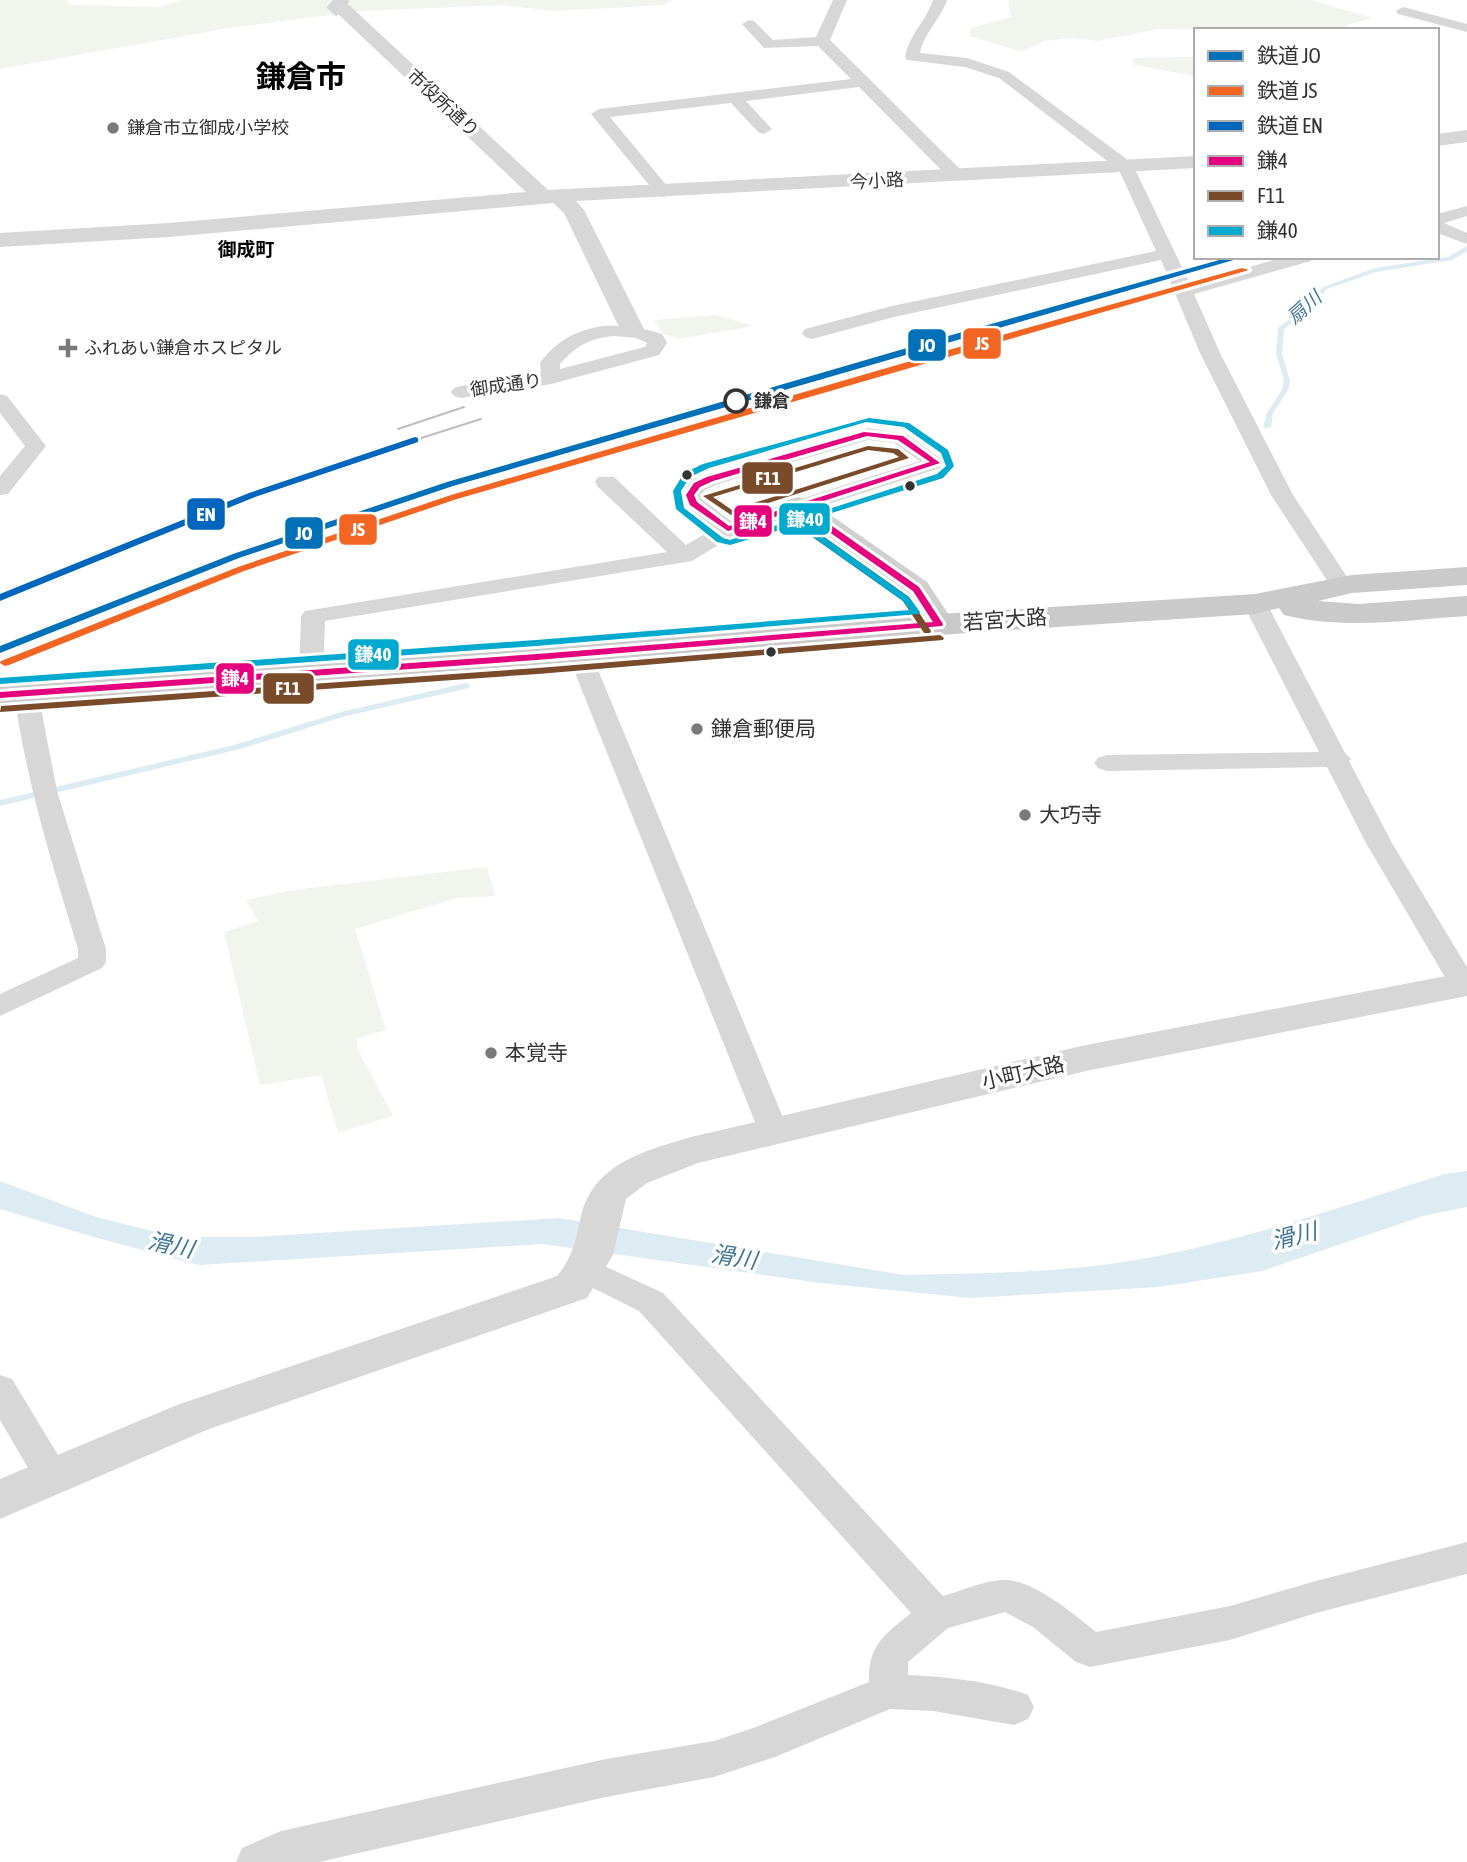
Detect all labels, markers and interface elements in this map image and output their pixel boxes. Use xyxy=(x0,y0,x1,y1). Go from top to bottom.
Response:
legend xyxy=(1194,28,1439,259)
text: 鉄道 JO xyxy=(1257,43,1321,67)
district label: 鎌倉市 xyxy=(256,59,346,93)
street label: 市役所通り xyxy=(403,64,483,141)
text: 鉄道 JS xyxy=(1257,78,1318,102)
text: 鉄道 EN xyxy=(1257,113,1323,137)
place label: 鎌倉市立御成小学校 xyxy=(127,117,289,138)
marker: 鎌倉市立御成小学校 xyxy=(105,120,121,136)
text: 鎌4 xyxy=(1257,148,1288,172)
street label: 今小路 xyxy=(849,169,904,192)
text: F11 xyxy=(1257,183,1285,207)
text: 鎌40 xyxy=(1257,218,1298,242)
district label: 御成町 xyxy=(217,238,275,260)
water label: 扇川 xyxy=(1283,285,1327,328)
line badge: JS xyxy=(962,327,1002,360)
line badge: JO xyxy=(907,328,947,362)
text: JS xyxy=(974,332,989,354)
text: JO xyxy=(917,334,936,356)
place label: ふれあい鎌倉ホスピタル xyxy=(84,337,282,358)
marker: ふれあい鎌倉ホスピタル xyxy=(58,338,78,358)
street label: 御成通り xyxy=(469,369,543,400)
marker: 鎌倉 xyxy=(724,389,748,413)
place label: 鎌倉 xyxy=(754,390,790,411)
line badge: F11 xyxy=(741,461,794,495)
text: F11 xyxy=(755,467,781,489)
unlabelled marker xyxy=(680,468,694,482)
unlabelled marker xyxy=(903,479,917,493)
line badge: EN xyxy=(186,497,226,531)
line badge: 鎌40 xyxy=(778,502,831,536)
text: EN xyxy=(196,503,216,525)
line badge: 鎌4 xyxy=(733,504,773,538)
text: 鎌40 xyxy=(786,508,823,530)
text: 鎌4 xyxy=(738,510,767,532)
line badge: JS xyxy=(338,513,378,546)
line badge: JO xyxy=(284,516,324,550)
text: JS xyxy=(350,518,365,540)
text: JO xyxy=(294,522,313,544)
street label: 若宮大路 xyxy=(962,604,1048,634)
line badge: 鎌40 xyxy=(347,638,400,671)
text: 鎌40 xyxy=(354,643,391,665)
unlabelled marker xyxy=(764,645,778,659)
line badge: 鎌4 xyxy=(215,662,255,695)
text: 鎌4 xyxy=(220,667,249,689)
line badge: F11 xyxy=(262,672,315,705)
text: F11 xyxy=(275,677,301,699)
place label: 鎌倉郵便局 xyxy=(711,716,816,740)
marker: 鎌倉郵便局 xyxy=(689,721,705,737)
place label: 大巧寺 xyxy=(1039,802,1102,826)
marker: 大巧寺 xyxy=(1017,807,1033,823)
place label: 本覚寺 xyxy=(505,1040,568,1064)
marker: 本覚寺 xyxy=(483,1045,499,1061)
street label: 小町大路 xyxy=(979,1051,1066,1093)
water label: 滑川 xyxy=(1269,1217,1322,1254)
water label: 滑川 xyxy=(146,1228,199,1263)
water label: 滑川 xyxy=(709,1241,762,1274)

